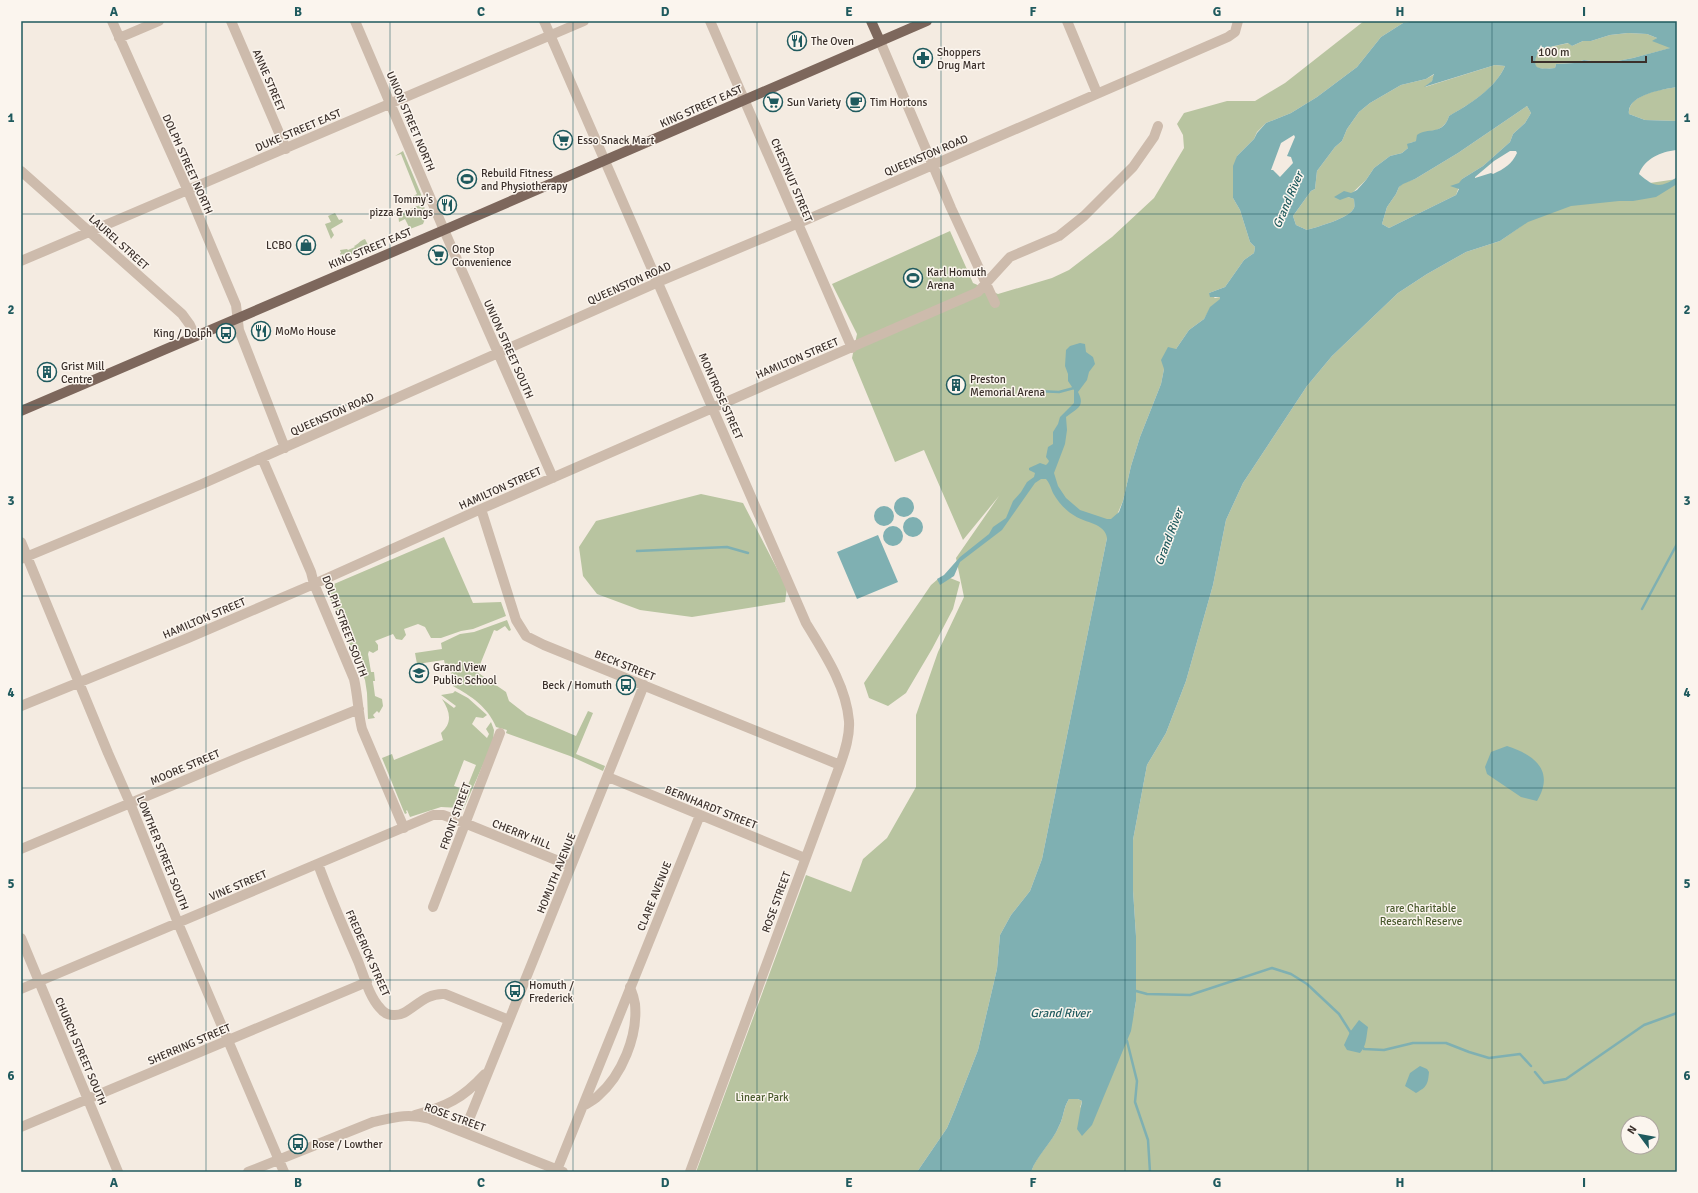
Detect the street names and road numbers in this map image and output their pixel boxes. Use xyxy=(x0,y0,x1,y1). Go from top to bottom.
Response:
street label: ANNE STREET xyxy=(250,47,288,114)
street label: UNION STREET NORTH xyxy=(384,69,437,173)
street label: KING STREET EAST xyxy=(658,82,745,131)
street label: DUKE STREET EAST xyxy=(253,106,344,154)
street label: DOLPH STREET NORTH xyxy=(160,112,215,216)
street label: QUEENSTON ROAD xyxy=(882,132,970,179)
street label: CHESTNUT STREET xyxy=(768,136,815,225)
street label: LAUREL STREET xyxy=(86,212,152,273)
street label: KING STREET EAST xyxy=(327,225,414,272)
street label: QUEENSTON ROAD xyxy=(585,259,673,308)
street label: UNION STREET SOUTH xyxy=(481,298,536,401)
street label: HAMILTON STREET xyxy=(754,335,841,382)
street label: MONTROSE STREET xyxy=(696,351,746,442)
street label: QUEENSTON ROAD xyxy=(288,390,376,439)
street label: HAMILTON STREET xyxy=(457,464,544,512)
street label: DOLPH STREET SOUTH xyxy=(319,574,370,679)
street label: HAMILTON STREET xyxy=(161,595,248,642)
street label: BECK STREET xyxy=(593,647,658,684)
street label: MOORE STREET xyxy=(148,747,222,788)
street label: FRONT STREET xyxy=(437,780,474,851)
street label: BERNHARDT STREET xyxy=(663,783,759,832)
street label: LOWTHER STREET SOUTH xyxy=(134,794,191,912)
street label: CHERRY HILL xyxy=(490,817,554,852)
street label: HOMUTH AVENUE xyxy=(534,831,579,915)
street label: CLARE AVENUE xyxy=(635,859,674,933)
street label: VINE STREET xyxy=(207,867,270,903)
street label: ROSE STREET xyxy=(759,869,794,935)
street label: FREDERICK STREET xyxy=(343,908,393,999)
street label: CHURCH STREET SOUTH xyxy=(52,995,109,1107)
street label: SHERRING STREET xyxy=(146,1021,233,1068)
street label: ROSE STREET xyxy=(422,1100,488,1135)

